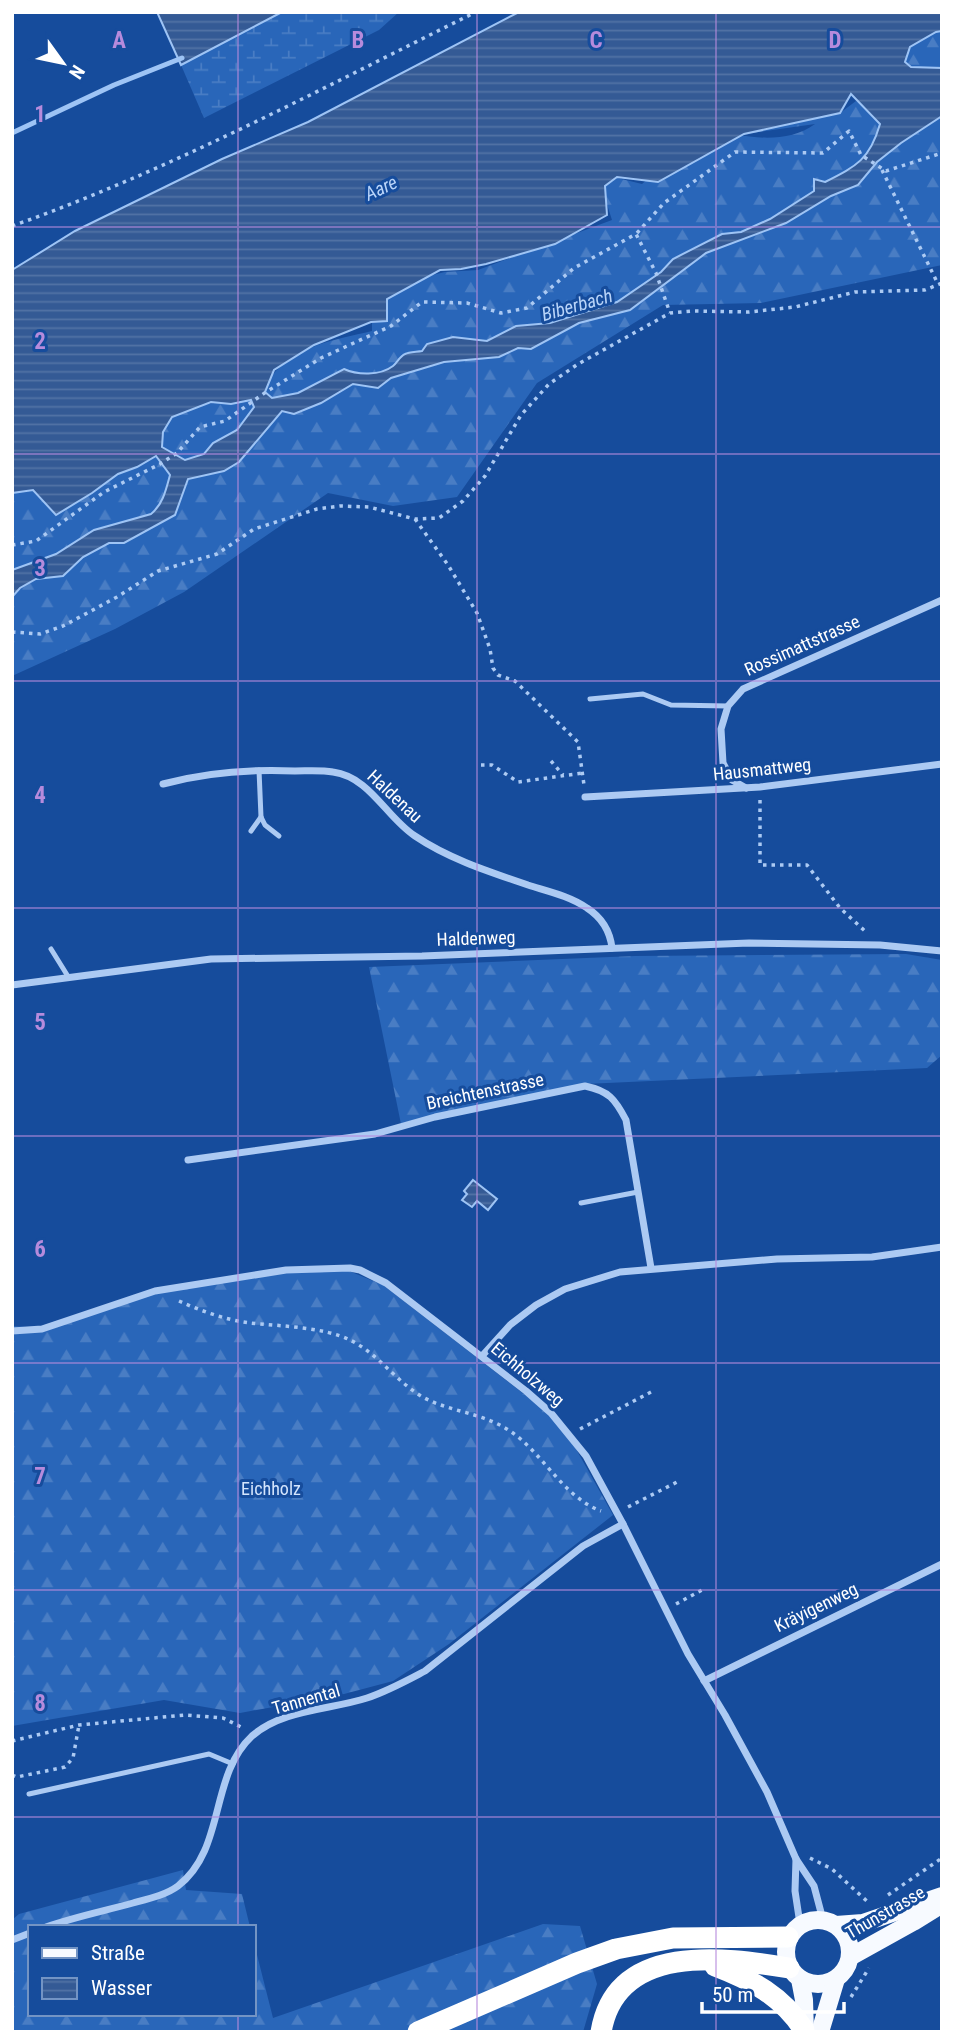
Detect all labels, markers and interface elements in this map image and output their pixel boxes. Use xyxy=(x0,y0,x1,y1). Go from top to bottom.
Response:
text: A xyxy=(112,27,126,54)
text: B xyxy=(352,27,364,54)
text: C xyxy=(589,27,603,54)
text: D xyxy=(829,27,842,54)
north arrow xyxy=(28,28,98,98)
text: N xyxy=(64,61,90,83)
text: 1 xyxy=(34,101,46,128)
water label: Aare xyxy=(360,170,401,206)
water label: Biberbach xyxy=(539,284,615,326)
text: 2 xyxy=(34,328,46,355)
text: 3 xyxy=(34,555,46,582)
street label: Rossimattstrasse xyxy=(741,610,863,680)
street label: Hausmattweg xyxy=(712,753,812,785)
street label: Haldenau xyxy=(363,765,427,827)
text: 4 xyxy=(34,782,46,809)
street label: Haldenweg xyxy=(436,926,516,950)
text: 5 xyxy=(34,1009,46,1036)
street label: Breichtenstrasse xyxy=(424,1068,546,1114)
text: 6 xyxy=(34,1236,46,1263)
street label: Eichholzweg xyxy=(487,1337,569,1411)
text: 7 xyxy=(34,1463,46,1490)
park label: Eichholz xyxy=(241,1478,301,1499)
street label: Kräyigenweg xyxy=(771,1578,861,1636)
street label: Tannental xyxy=(270,1679,342,1719)
text: 8 xyxy=(34,1690,46,1717)
street label: Thunstrasse xyxy=(842,1881,928,1943)
legend xyxy=(28,1925,256,2016)
text: Straße xyxy=(91,1941,145,1965)
scale bar xyxy=(702,1970,844,2014)
text: Wasser xyxy=(91,1976,152,2000)
text: 50 m xyxy=(712,1983,753,2007)

